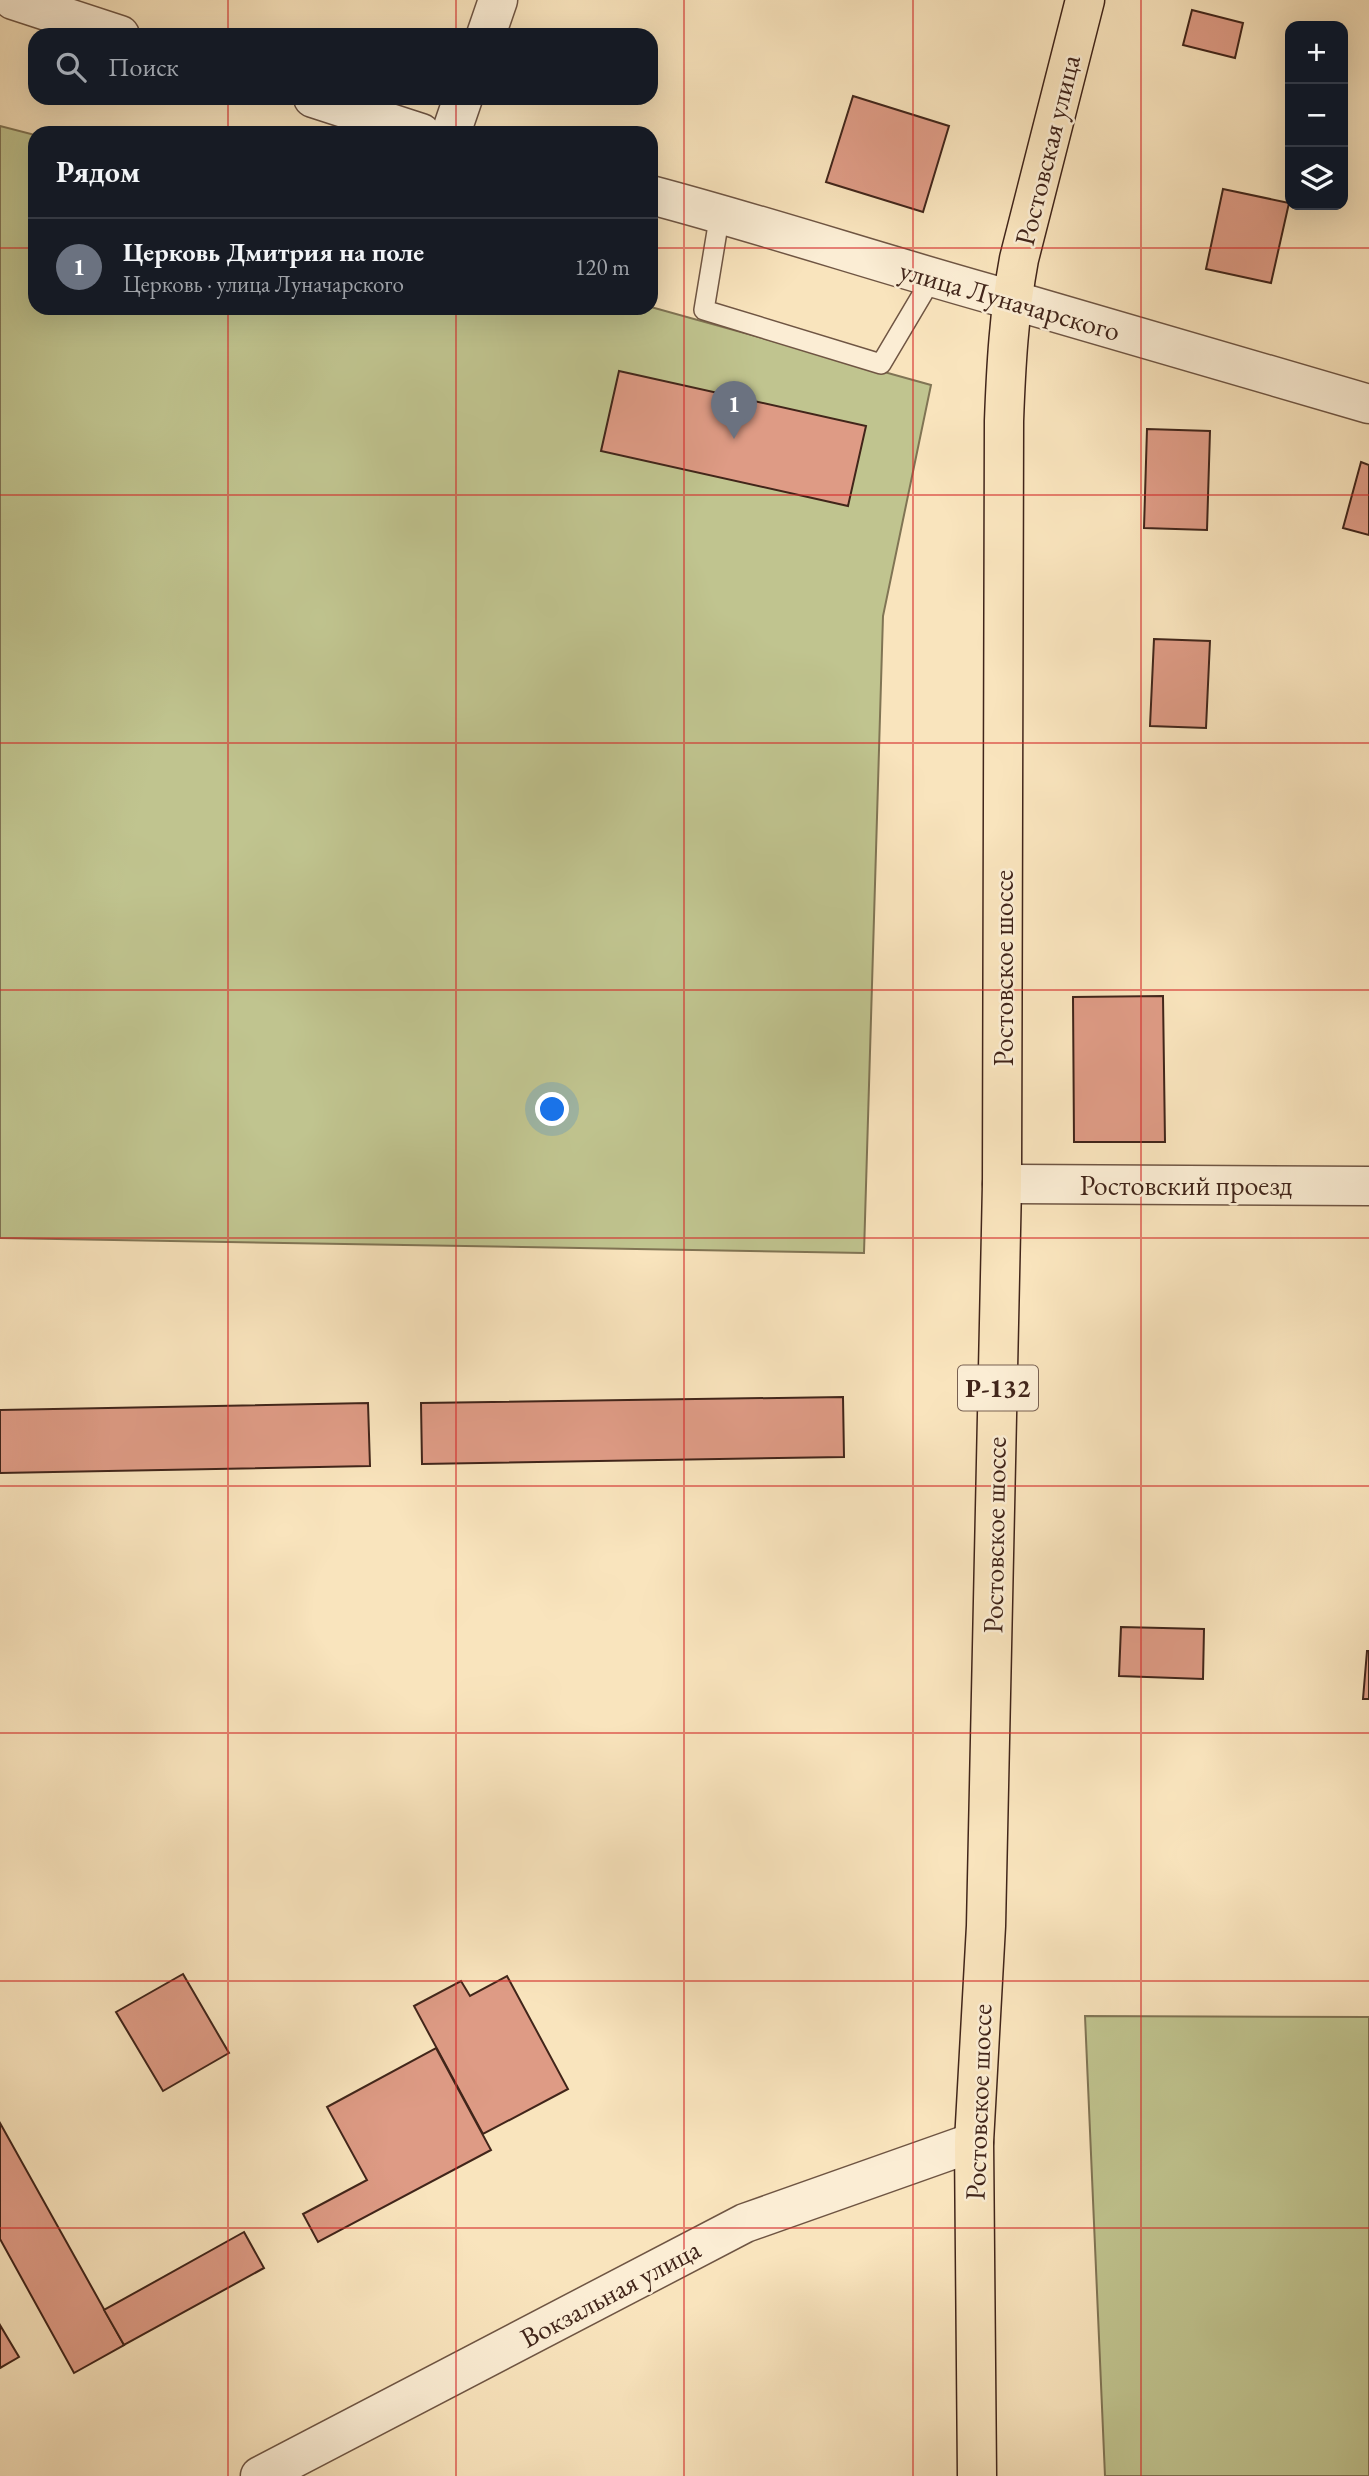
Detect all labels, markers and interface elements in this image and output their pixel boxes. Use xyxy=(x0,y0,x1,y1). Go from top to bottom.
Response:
map controls xyxy=(1285,21,1348,210)
button: + xyxy=(1285,21,1348,84)
search box xyxy=(28,28,658,105)
icon: search xyxy=(52,48,90,86)
text: Поиск xyxy=(108,50,179,84)
street label: Ростовская улица xyxy=(1006,50,1088,249)
button: − xyxy=(1285,84,1348,147)
button: layers xyxy=(1285,147,1348,210)
text: Рядом xyxy=(56,152,140,191)
text: Церковь Дмитрия на поле xyxy=(123,235,424,269)
street label: улица Луначарского xyxy=(895,251,1125,349)
text: 1 xyxy=(73,252,85,282)
text: 120 m xyxy=(574,252,630,282)
text: Церковь · улица Луначарского xyxy=(123,269,404,299)
pin: 1 xyxy=(711,381,757,439)
street label: Ростовское шоссе xyxy=(985,870,1021,1066)
your location xyxy=(535,1092,569,1126)
street label: Ростовский проезд xyxy=(1080,1167,1292,1203)
road number: Р-132 xyxy=(958,1366,1038,1410)
street label: Ростовское шоссе xyxy=(974,1436,1014,1634)
street label: Ростовское шоссе xyxy=(957,2003,999,2201)
street label: Вокзальная улица xyxy=(514,2230,707,2356)

